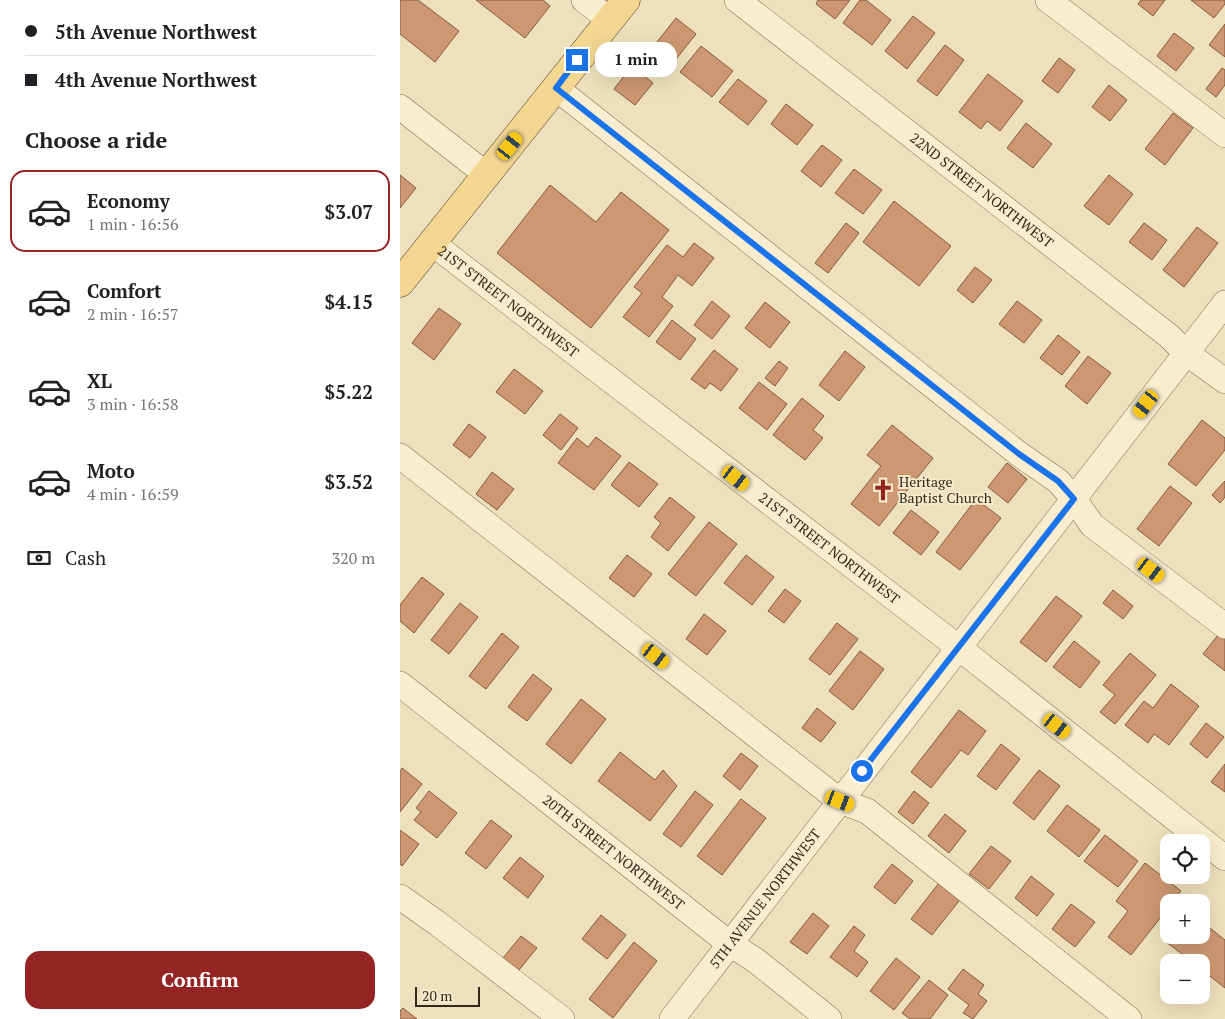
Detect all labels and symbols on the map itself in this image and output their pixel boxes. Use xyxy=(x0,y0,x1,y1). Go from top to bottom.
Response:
callout: 1 min xyxy=(594,42,677,78)
route end xyxy=(566,49,588,71)
street label: 22ND STREET NORTHWEST xyxy=(906,128,1058,252)
car xyxy=(494,130,525,162)
street label: 21ST STREET NORTHWEST xyxy=(434,241,583,362)
car xyxy=(1130,388,1161,420)
car xyxy=(719,463,752,493)
place label: Heritage Baptist Church xyxy=(899,472,992,507)
church icon: Heritage Baptist Church xyxy=(870,477,896,503)
street label: 21ST STREET NORTHWEST xyxy=(755,487,904,608)
car xyxy=(1134,555,1167,585)
car xyxy=(639,641,672,671)
car xyxy=(1040,711,1073,741)
route start xyxy=(851,760,873,782)
car xyxy=(823,789,856,813)
street label: 20TH STREET NORTHWEST xyxy=(539,790,689,914)
street label: 5TH AVENUE NORTHWEST xyxy=(705,824,825,972)
scale bar xyxy=(415,984,480,1007)

